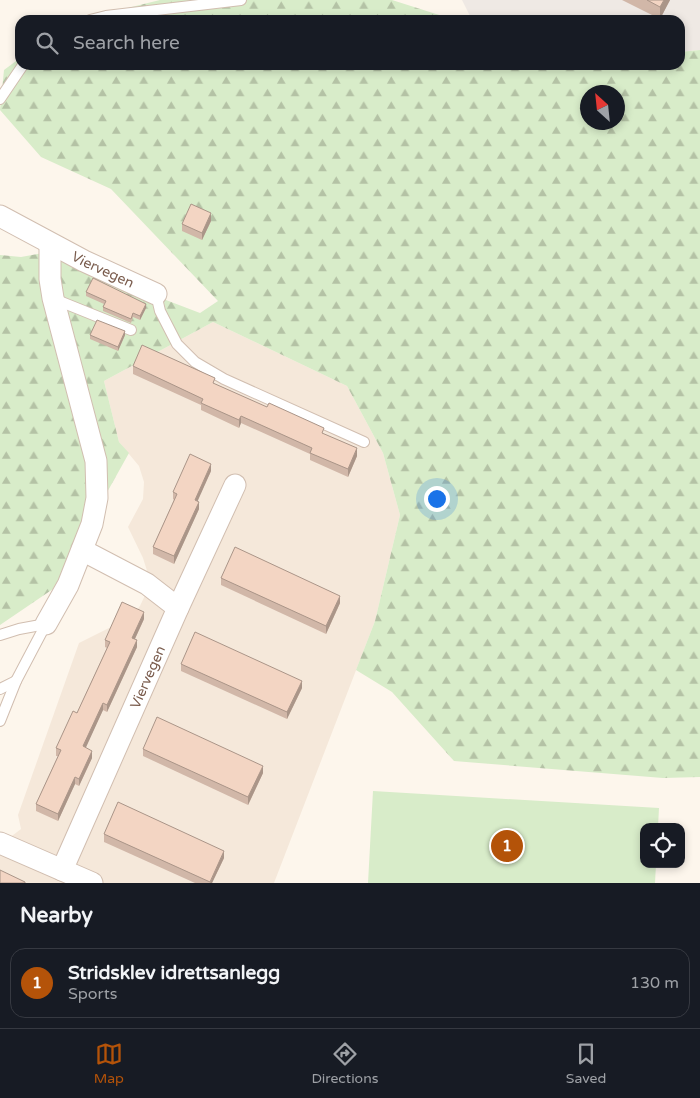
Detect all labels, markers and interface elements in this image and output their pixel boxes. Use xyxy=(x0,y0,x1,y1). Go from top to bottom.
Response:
search box xyxy=(15,15,685,70)
icon: search xyxy=(33,29,61,57)
text: Search here xyxy=(73,32,180,54)
north arrow xyxy=(580,85,625,130)
street label: Viervegen xyxy=(69,247,137,291)
your location xyxy=(424,486,450,512)
street label: Viervegen xyxy=(126,643,169,711)
map controls xyxy=(640,823,685,868)
button: locate xyxy=(640,823,685,868)
pin: 1 xyxy=(491,827,523,865)
text: Nearby xyxy=(20,903,93,928)
text: Stridsklev idrettsanlegg xyxy=(68,962,280,984)
text: 1 xyxy=(32,973,42,993)
text: 130 m xyxy=(630,973,679,993)
text: Sports xyxy=(68,984,117,1004)
tab: Map xyxy=(94,1040,124,1087)
tab: Directions xyxy=(311,1040,378,1087)
tab: Saved xyxy=(566,1040,606,1087)

